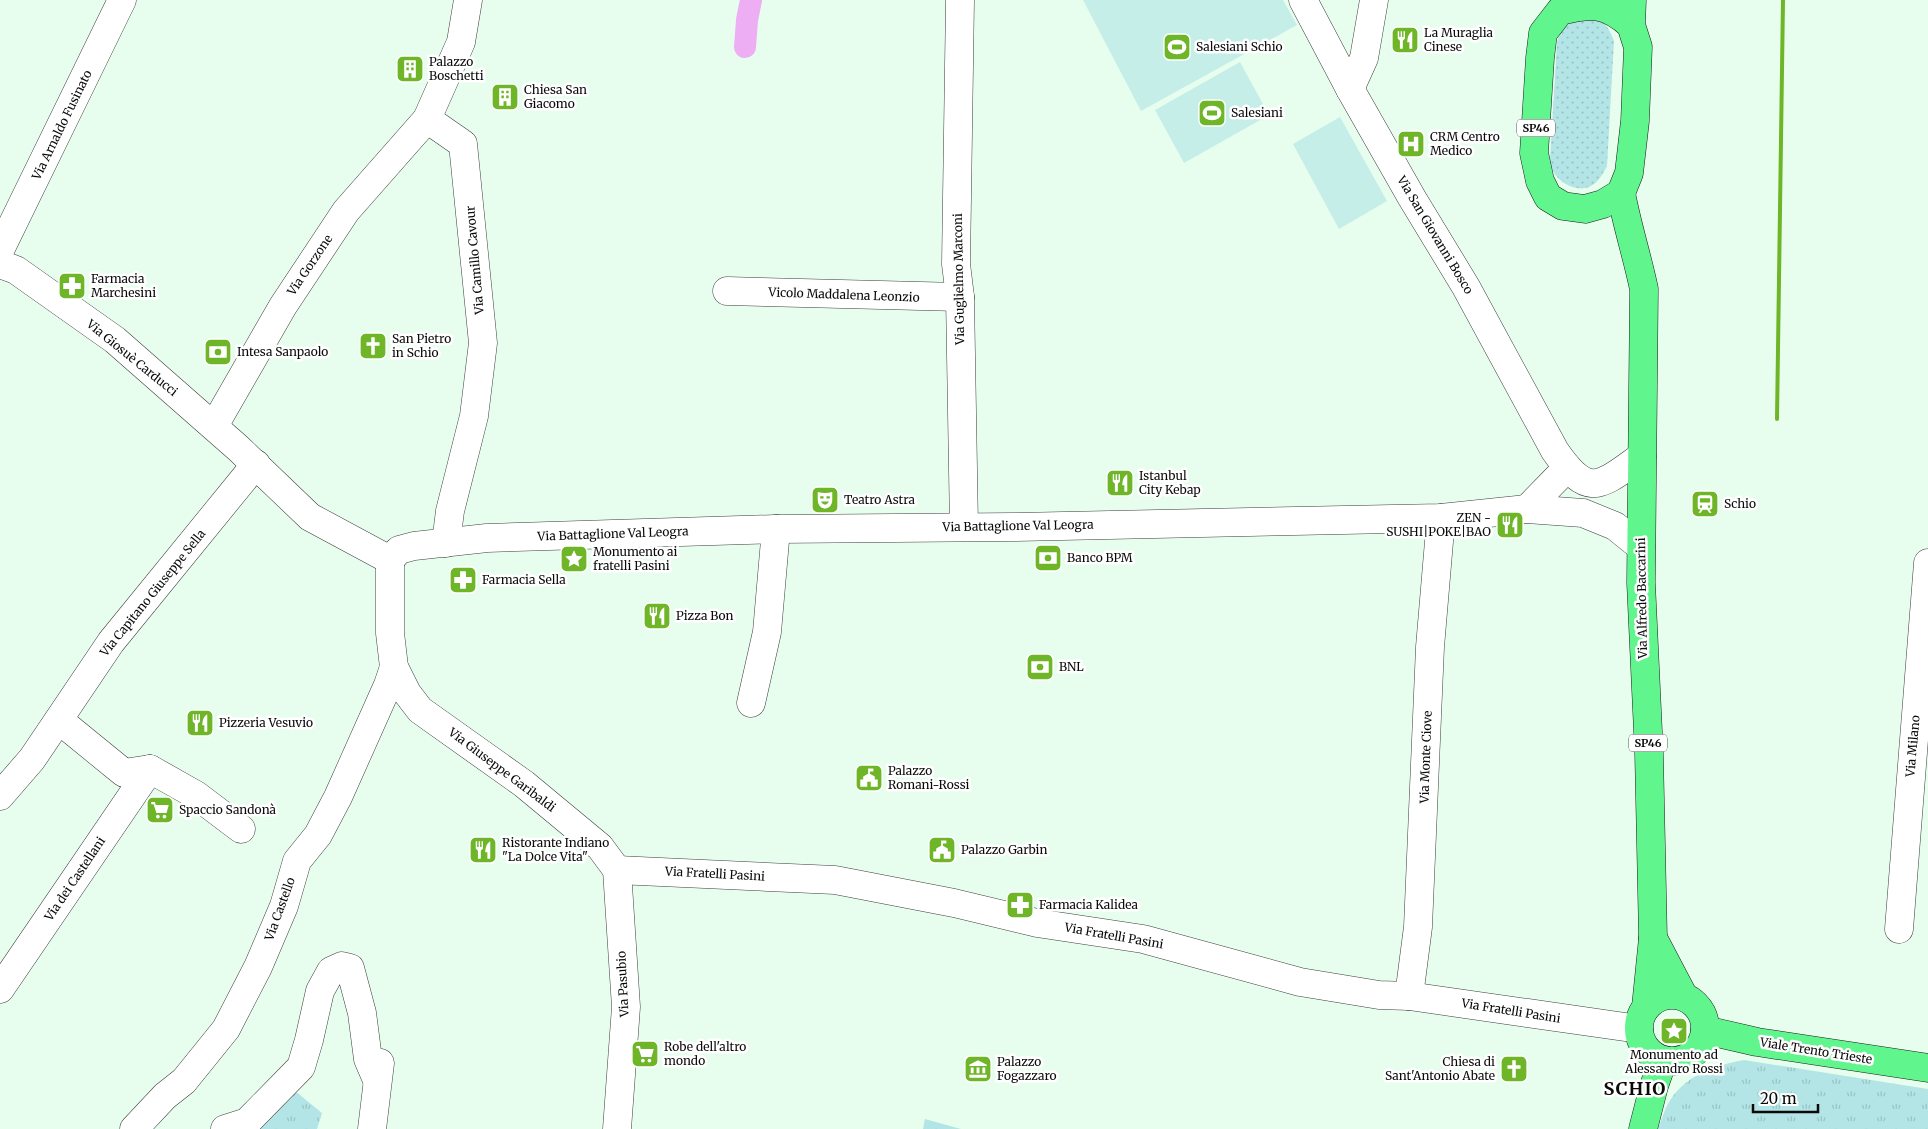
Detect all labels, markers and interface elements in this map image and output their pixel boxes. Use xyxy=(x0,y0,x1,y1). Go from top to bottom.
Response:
restaurant icon: La Muraglia Cinese xyxy=(1390,25,1420,55)
place label: La Muraglia Cinese xyxy=(1424,25,1494,54)
sports icon: Salesiani Schio xyxy=(1162,32,1192,62)
place label: Salesiani Schio xyxy=(1196,39,1283,54)
building icon: Palazzo Boschetti xyxy=(395,54,425,84)
place label: Palazzo Boschetti xyxy=(429,54,484,83)
street label: Via Arnaldo Fusinato xyxy=(28,67,95,183)
building icon: Chiesa San Giacomo xyxy=(490,82,520,112)
place label: Chiesa San Giacomo xyxy=(524,82,587,111)
sports icon: Salesiani xyxy=(1197,98,1227,128)
place label: Salesiani xyxy=(1231,105,1283,120)
road number: SP46 xyxy=(1517,120,1555,136)
hospital icon: CRM Centro Medico xyxy=(1396,129,1426,159)
place label: CRM Centro Medico xyxy=(1430,129,1500,158)
street label: Via San Giovanni Bosco xyxy=(1394,172,1477,296)
street label: Via Camillo Cavour xyxy=(462,204,487,316)
street label: Via Guglielmo Marconi xyxy=(950,213,967,346)
street label: Via Gorzone xyxy=(283,231,335,299)
pharmacy icon: Farmacia Marchesini xyxy=(57,271,87,301)
place label: Farmacia Marchesini xyxy=(91,271,156,300)
street label: Vicolo Maddalena Leonzio xyxy=(767,284,920,305)
street label: Via Giosuè Carducci xyxy=(83,316,181,399)
church icon: San Pietro in Schio xyxy=(358,331,388,361)
place label: San Pietro in Schio xyxy=(392,331,451,360)
bank icon: Intesa Sanpaolo xyxy=(203,337,233,367)
place label: Intesa Sanpaolo xyxy=(237,344,328,359)
restaurant icon: Istanbul City Kebap xyxy=(1105,468,1135,498)
place label: Istanbul City Kebap xyxy=(1139,468,1201,497)
theatre icon: Teatro Astra xyxy=(810,485,840,515)
station icon: Schio xyxy=(1690,489,1720,519)
place label: Teatro Astra xyxy=(844,492,916,507)
place label: Schio xyxy=(1724,496,1756,511)
place label: ZEN - SUSHI|POKE|BAO xyxy=(1386,510,1491,539)
restaurant icon: ZEN - SUSHI|POKE|BAO xyxy=(1495,510,1525,540)
street label: Via Battaglione Val Leogra xyxy=(941,517,1094,534)
street label: Via Battaglione Val Leogra xyxy=(536,523,689,544)
street label: Via Capitano Giuseppe Sella xyxy=(96,526,209,660)
street label: Via Alfredo Baccarini xyxy=(1633,537,1650,660)
bank icon: Banco BPM xyxy=(1033,543,1063,573)
place icon: Monumento ai fratelli Pasini xyxy=(559,544,589,574)
place label: Monumento ai fratelli Pasini xyxy=(593,544,678,573)
place label: Banco BPM xyxy=(1067,550,1133,565)
pharmacy icon: Farmacia Sella xyxy=(448,565,478,595)
place label: Farmacia Sella xyxy=(482,572,566,587)
restaurant icon: Pizza Bon xyxy=(642,601,672,631)
place label: Pizza Bon xyxy=(676,608,734,623)
bank icon: BNL xyxy=(1025,652,1055,682)
place label: BNL xyxy=(1059,659,1084,674)
restaurant icon: Pizzeria Vesuvio xyxy=(185,708,215,738)
street label: Via Monte Ciove xyxy=(1416,710,1435,805)
street label: Via Milano xyxy=(1902,714,1923,778)
place label: Pizzeria Vesuvio xyxy=(219,715,313,730)
street label: Via Giuseppe Garibaldi xyxy=(445,724,559,815)
road number: SP46 xyxy=(1629,734,1667,751)
public building icon: Palazzo Romani-Rossi xyxy=(854,763,884,793)
place label: Palazzo Romani-Rossi xyxy=(888,763,969,792)
supermarket icon: Spaccio Sandonà xyxy=(145,795,175,825)
place label: Spaccio Sandonà xyxy=(179,802,277,817)
street label: Via dei Castellani xyxy=(40,834,108,924)
restaurant icon: Ristorante Indiano "La Dolce Vita" xyxy=(468,835,498,865)
place label: Ristorante Indiano "La Dolce Vita" xyxy=(502,835,609,864)
public building icon: Palazzo Garbin xyxy=(927,835,957,865)
place label: Palazzo Garbin xyxy=(961,842,1047,857)
street label: Via Fratelli Pasini xyxy=(664,863,765,884)
street label: Via Castello xyxy=(261,875,298,944)
pharmacy icon: Farmacia Kalidea xyxy=(1005,890,1035,920)
place label: Farmacia Kalidea xyxy=(1039,897,1138,912)
street label: Via Fratelli Pasini xyxy=(1063,919,1165,952)
street label: Via Pasubio xyxy=(613,951,632,1018)
street label: Via Fratelli Pasini xyxy=(1460,995,1562,1026)
place icon: Monumento ad Alessandro Rossi xyxy=(1659,1016,1689,1046)
street label: Viale Trento Trieste xyxy=(1758,1034,1873,1067)
supermarket icon: Robe dell'altro mondo xyxy=(630,1039,660,1069)
place label: Robe dell'altro mondo xyxy=(664,1039,746,1068)
place label: Monumento ad Alessandro Rossi xyxy=(1624,1047,1723,1076)
museum icon: Palazzo Fogazzaro xyxy=(963,1054,993,1084)
place label: Palazzo Fogazzaro xyxy=(997,1054,1057,1083)
place label: Chiesa di Sant'Antonio Abate xyxy=(1385,1054,1495,1083)
church icon: Chiesa di Sant'Antonio Abate xyxy=(1499,1054,1529,1084)
district label: SCHIO xyxy=(1604,1077,1666,1100)
scale bar xyxy=(1753,1082,1818,1114)
text: 20 m xyxy=(1760,1089,1797,1108)

